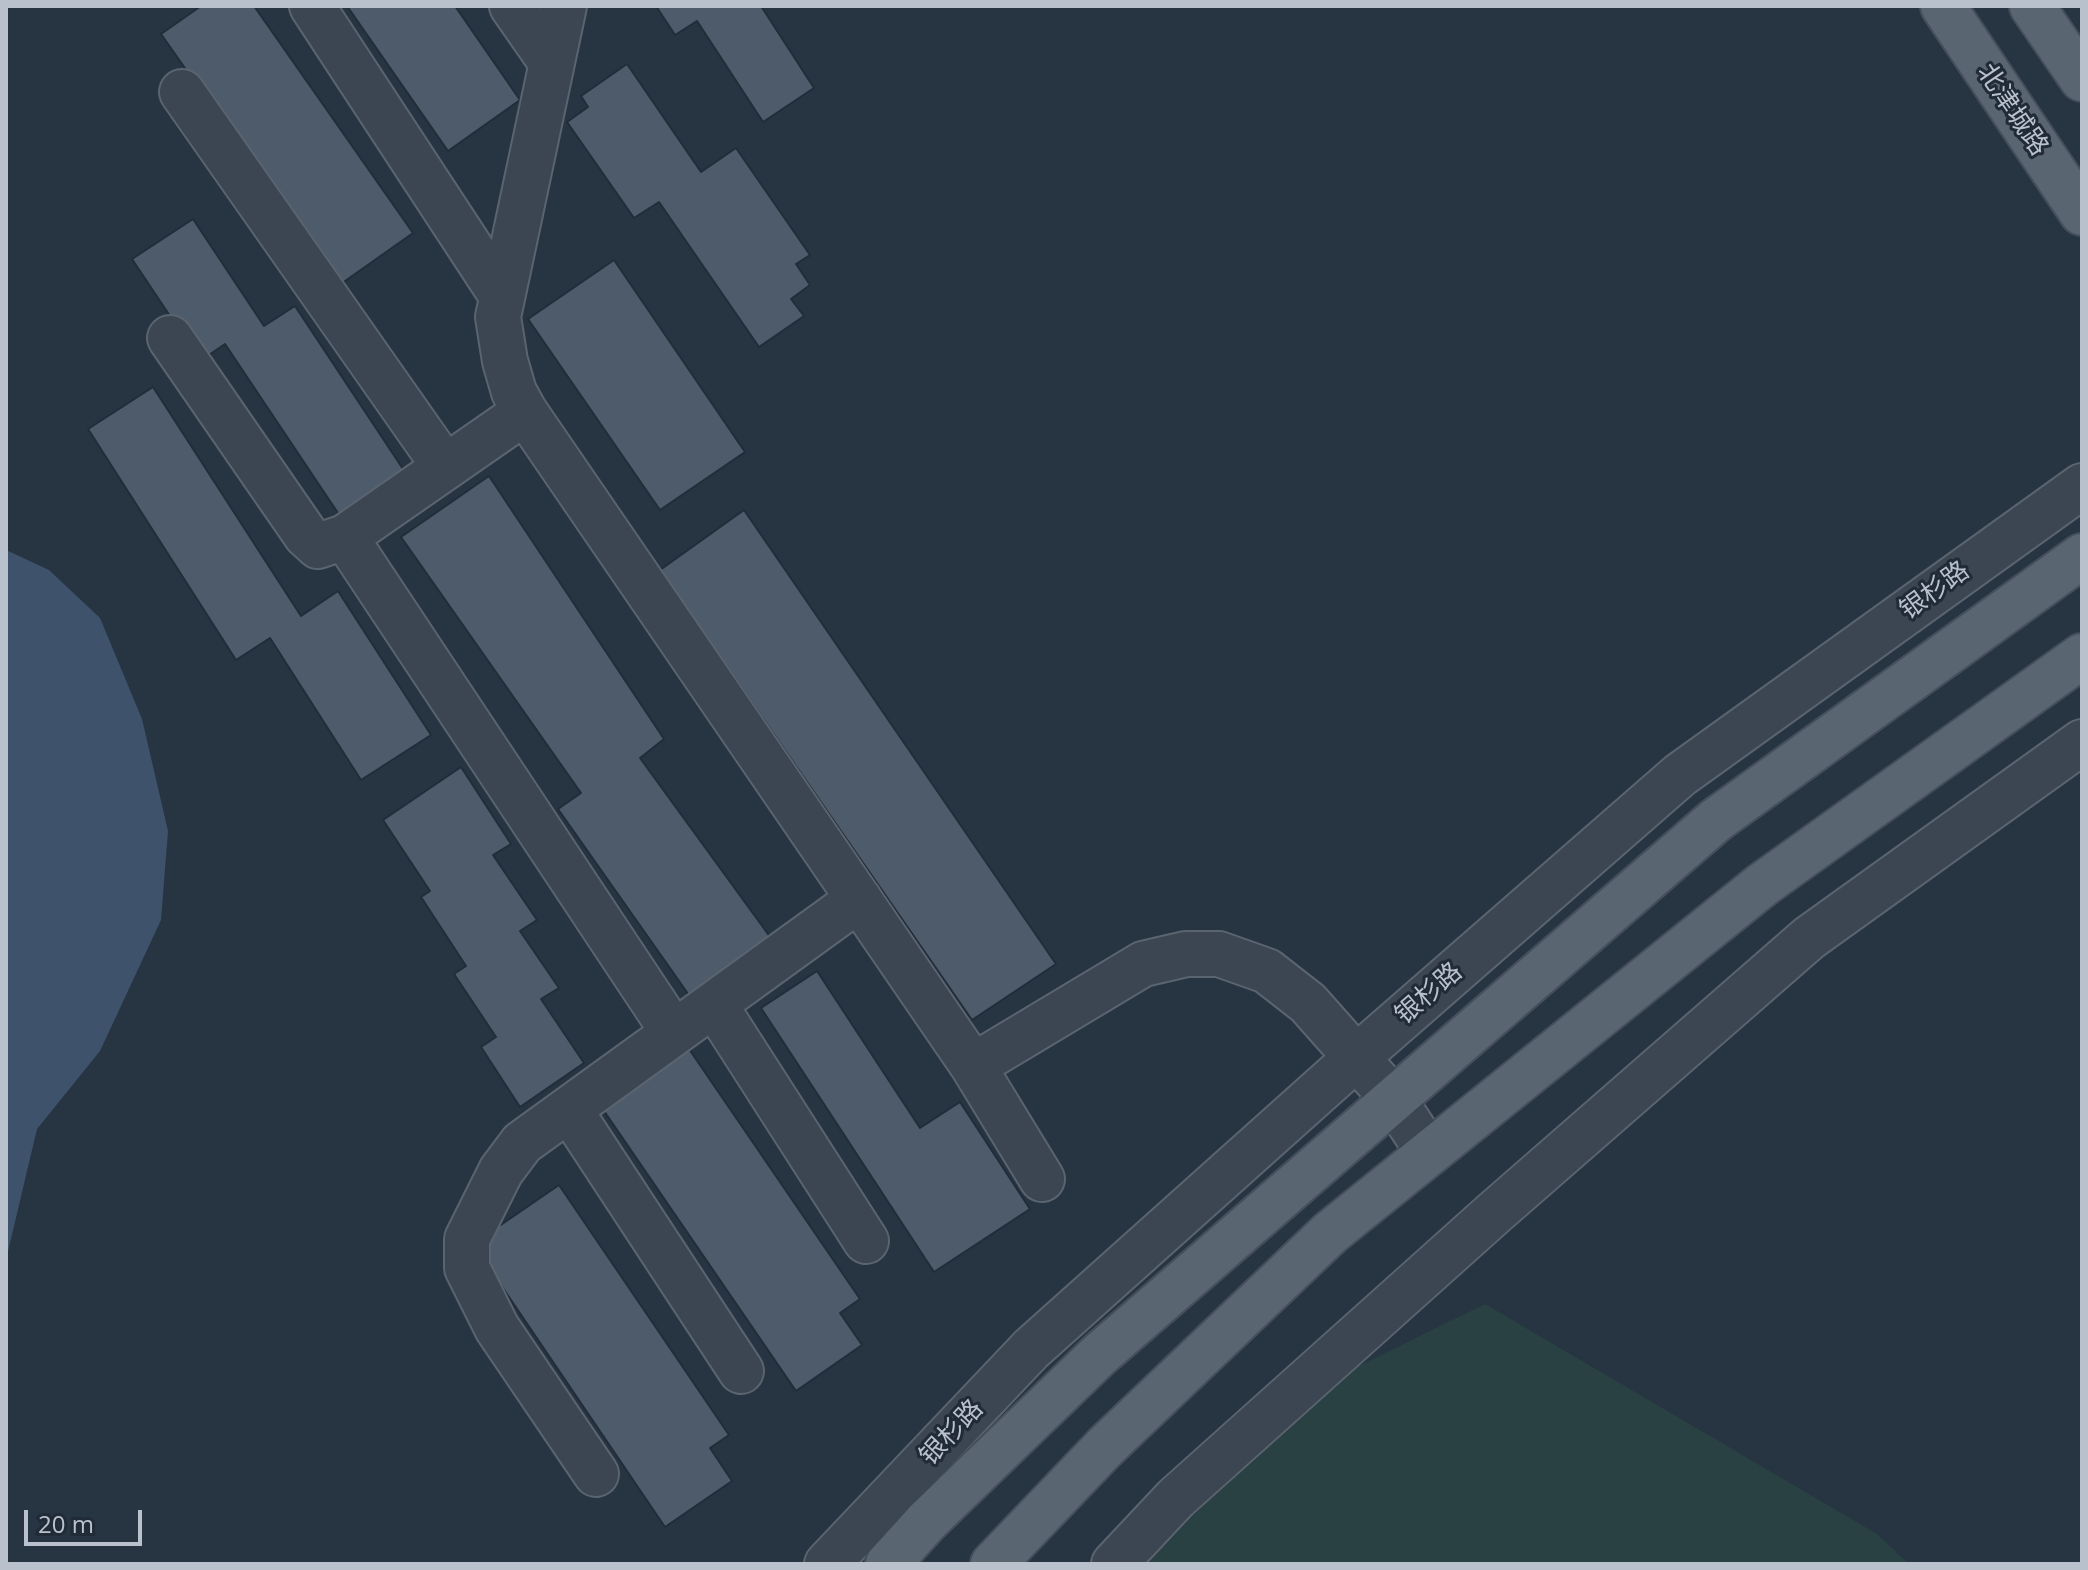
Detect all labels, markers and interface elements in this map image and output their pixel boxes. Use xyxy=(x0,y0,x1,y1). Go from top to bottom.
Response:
street label: 北津城路 xyxy=(1970,58,2054,162)
street label: 银杉路 xyxy=(1894,555,1976,627)
street label: 银杉路 xyxy=(1389,957,1469,1031)
street label: 银杉路 xyxy=(914,1394,990,1472)
scale bar xyxy=(28,1494,146,1544)
text: 20 m xyxy=(38,1507,94,1540)

